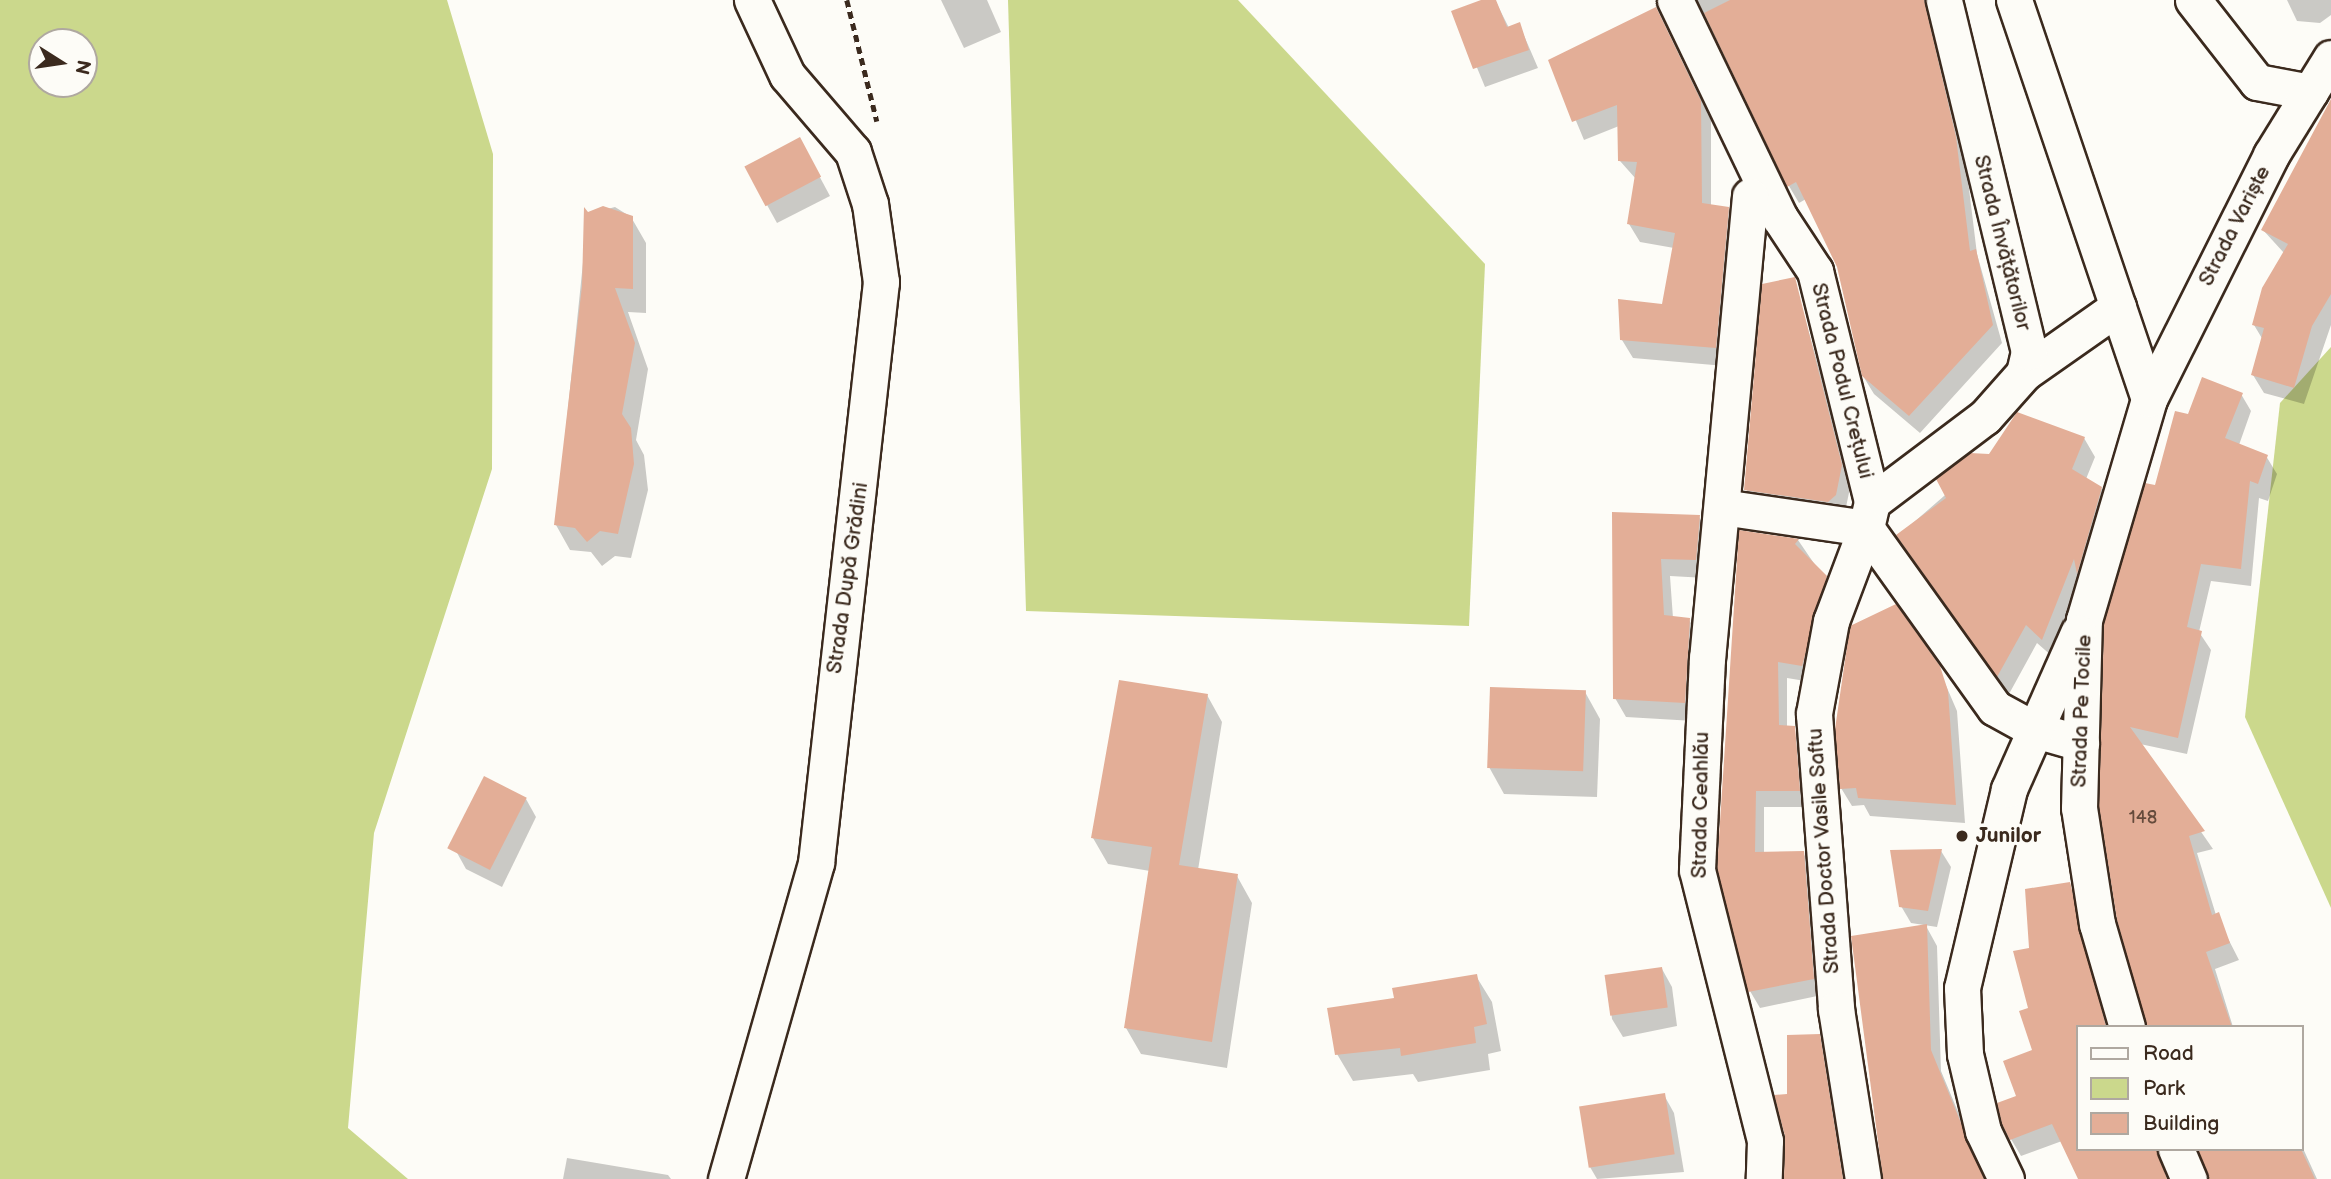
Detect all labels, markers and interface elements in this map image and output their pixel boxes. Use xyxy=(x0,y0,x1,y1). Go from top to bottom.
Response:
north arrow xyxy=(28,28,98,98)
text: N xyxy=(69,58,95,76)
street label: Strada Învățătorilor xyxy=(1968,153,2036,333)
street label: Strada Variște xyxy=(2194,161,2276,291)
street label: Strada Podul Crețului xyxy=(1805,281,1879,481)
street label: Strada După Grădini xyxy=(822,481,874,675)
street label: Strada Pe Tocile xyxy=(2067,634,2097,788)
street label: Strada Doctor Vasile Saftu xyxy=(1803,727,1845,975)
street label: Strada Ceahlău xyxy=(1687,731,1715,879)
house number: 148 xyxy=(2129,807,2157,829)
place label: Junilor xyxy=(1976,823,2041,849)
marker: Junilor xyxy=(1954,828,1970,844)
legend xyxy=(2076,1025,2303,1151)
text: Road xyxy=(2143,1041,2194,1066)
text: Park xyxy=(2143,1076,2185,1101)
text: Building xyxy=(2143,1111,2219,1136)

